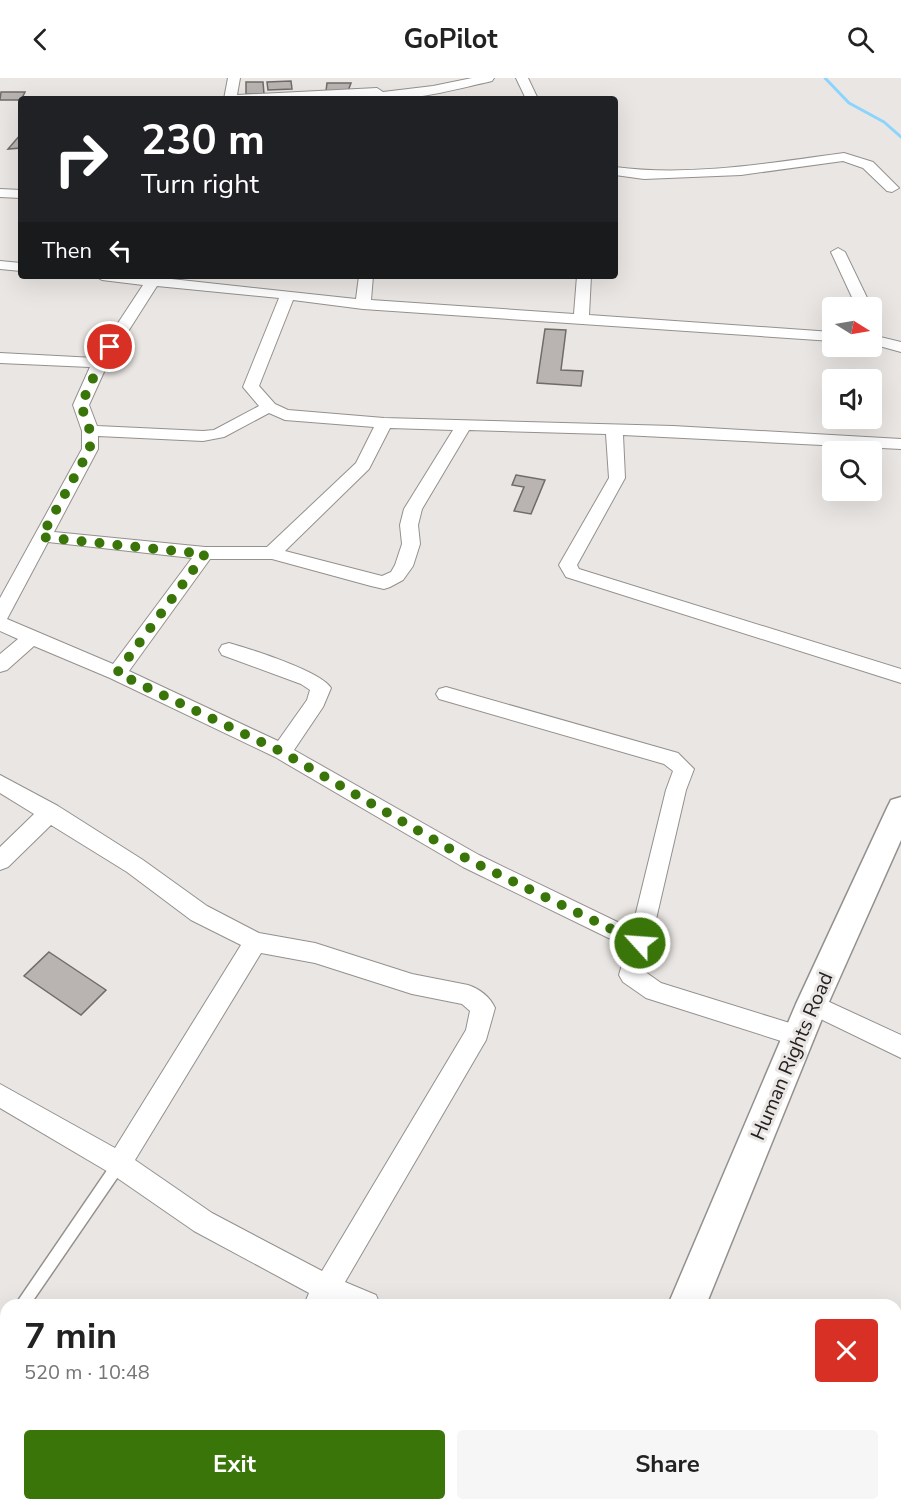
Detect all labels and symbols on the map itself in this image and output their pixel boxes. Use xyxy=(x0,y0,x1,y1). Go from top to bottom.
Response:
north arrow xyxy=(822,297,882,357)
pin xyxy=(84,321,135,372)
position arrow xyxy=(608,911,672,975)
street label: Human Rights Road xyxy=(744,968,840,1144)

